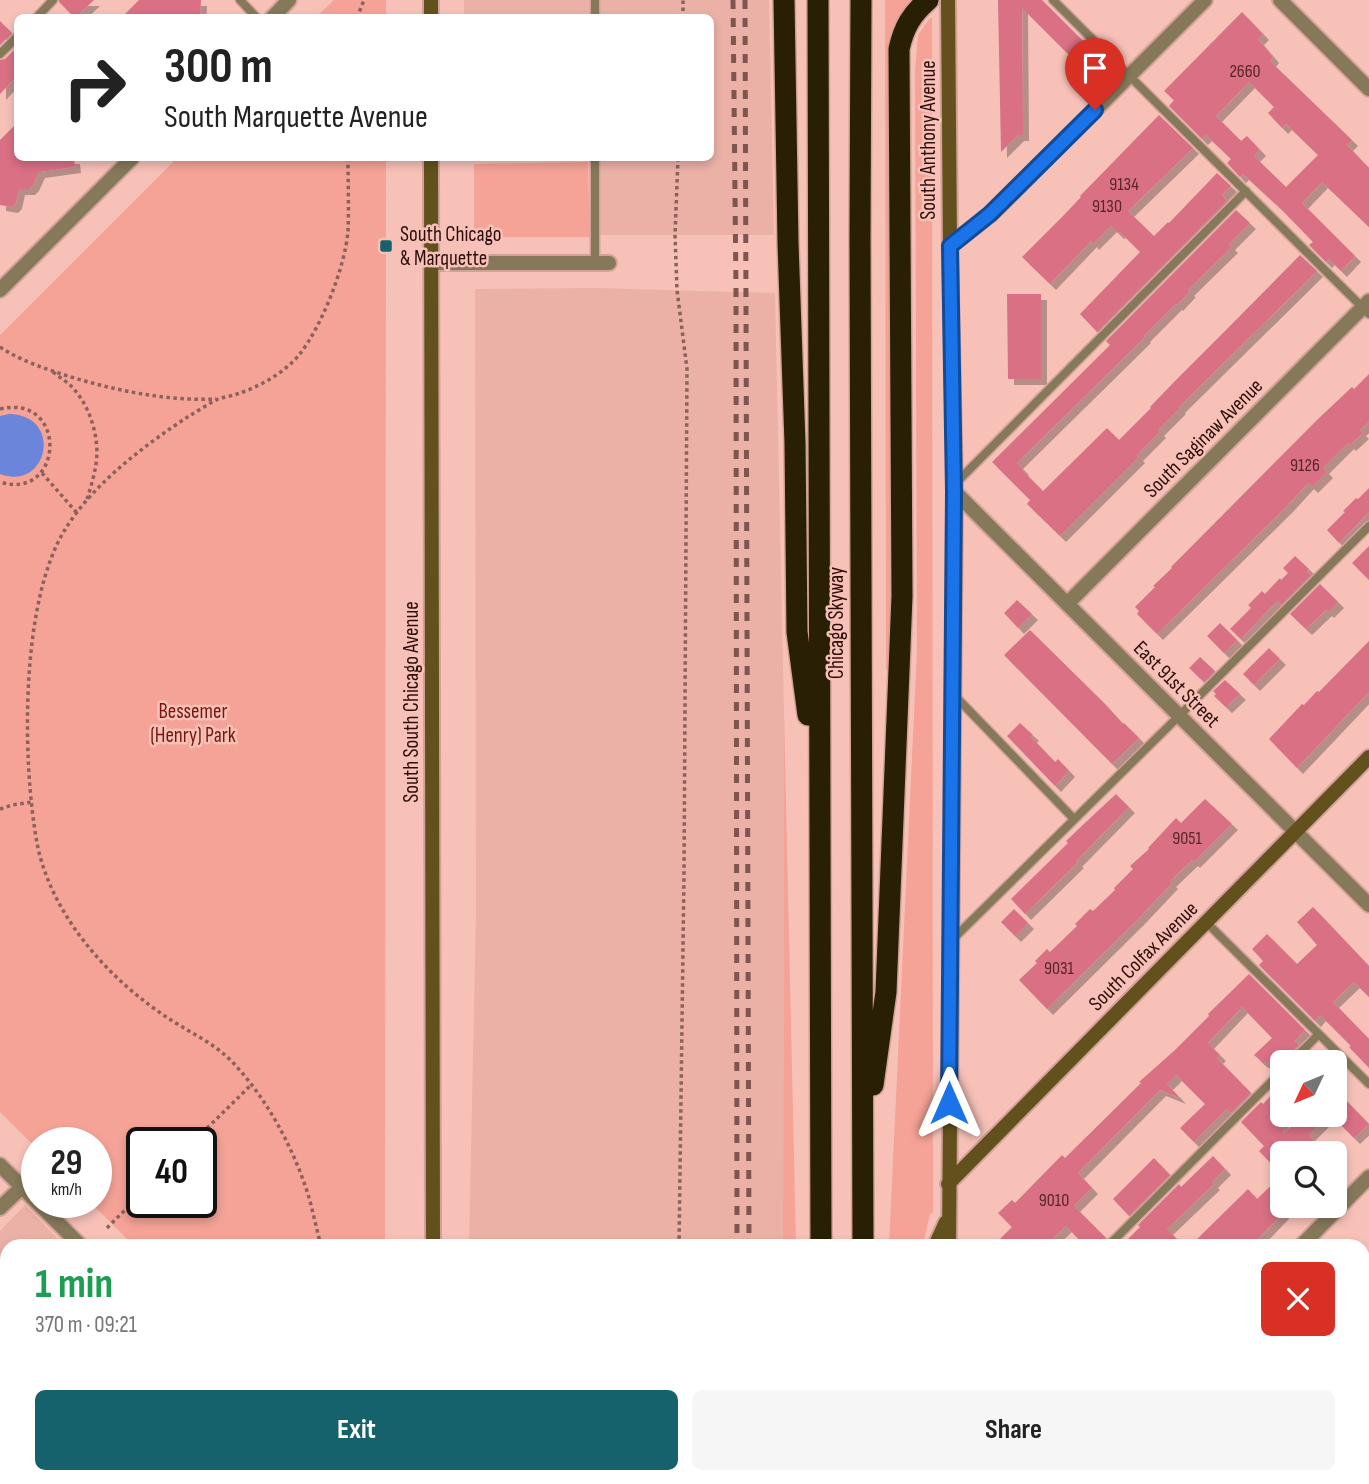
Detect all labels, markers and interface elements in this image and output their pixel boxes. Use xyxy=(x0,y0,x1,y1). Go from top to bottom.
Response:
text: 300 m xyxy=(164,38,273,97)
pin xyxy=(1065,38,1125,110)
icon: right xyxy=(49,42,140,133)
icon: arrive xyxy=(1076,49,1114,87)
street label: South Anthony Avenue xyxy=(916,60,941,220)
house number: 2660 xyxy=(1229,61,1261,82)
text: South Marquette Avenue xyxy=(164,98,428,137)
house number: 9134 xyxy=(1109,174,1139,195)
house number: 9130 xyxy=(1092,196,1122,217)
place label: South Chicago & Marquette xyxy=(400,222,502,271)
marker: South Chicago & Marquette xyxy=(378,238,394,254)
street label: South Saginaw Avenue xyxy=(1139,374,1268,503)
house number: 9126 xyxy=(1290,455,1320,476)
street label: Chicago Skyway xyxy=(824,567,849,679)
street label: South South Chicago Avenue xyxy=(399,601,424,803)
street label: East 91st Street xyxy=(1128,636,1225,733)
park label: Bessemer (Henry) Park xyxy=(150,699,236,748)
house number: 9051 xyxy=(1172,828,1202,849)
street label: South Colfax Avenue xyxy=(1083,896,1203,1016)
house number: 9031 xyxy=(1044,958,1075,979)
north arrow xyxy=(1270,1050,1348,1127)
map controls xyxy=(1270,1050,1347,1218)
position arrow xyxy=(912,1066,986,1140)
speed limit sign: 40 xyxy=(126,1127,217,1218)
button: search xyxy=(1270,1141,1347,1218)
text: 29 xyxy=(51,1142,82,1185)
text: km/h xyxy=(51,1179,82,1200)
house number: 9010 xyxy=(1039,1190,1069,1211)
text: 1 min xyxy=(35,1259,113,1310)
button: close xyxy=(1261,1262,1335,1336)
text: 370 m · 09:21 xyxy=(35,1311,137,1339)
button: Exit xyxy=(35,1390,678,1470)
button: Share xyxy=(692,1390,1335,1470)

